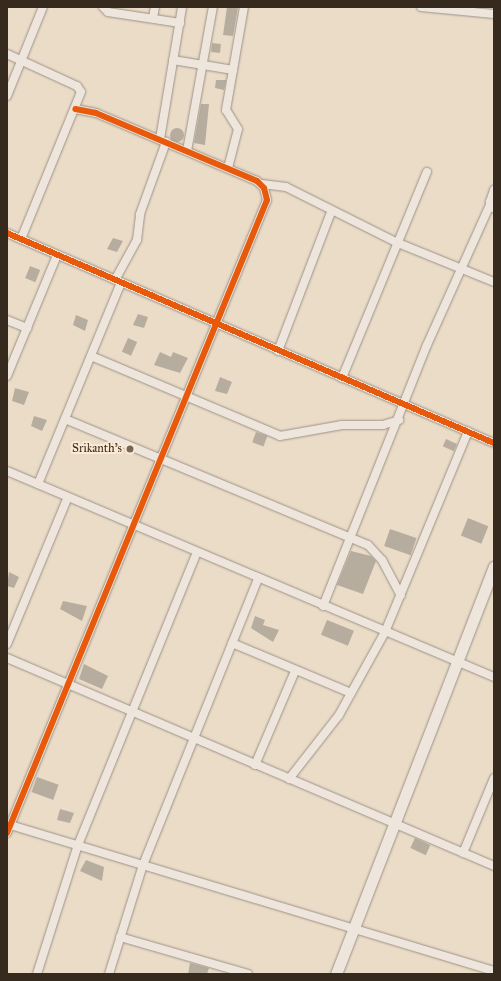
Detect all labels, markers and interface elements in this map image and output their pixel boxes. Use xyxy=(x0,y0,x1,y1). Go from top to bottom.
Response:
place label: Srikanth's xyxy=(72,442,122,456)
marker: Srikanth's xyxy=(125,444,135,454)

